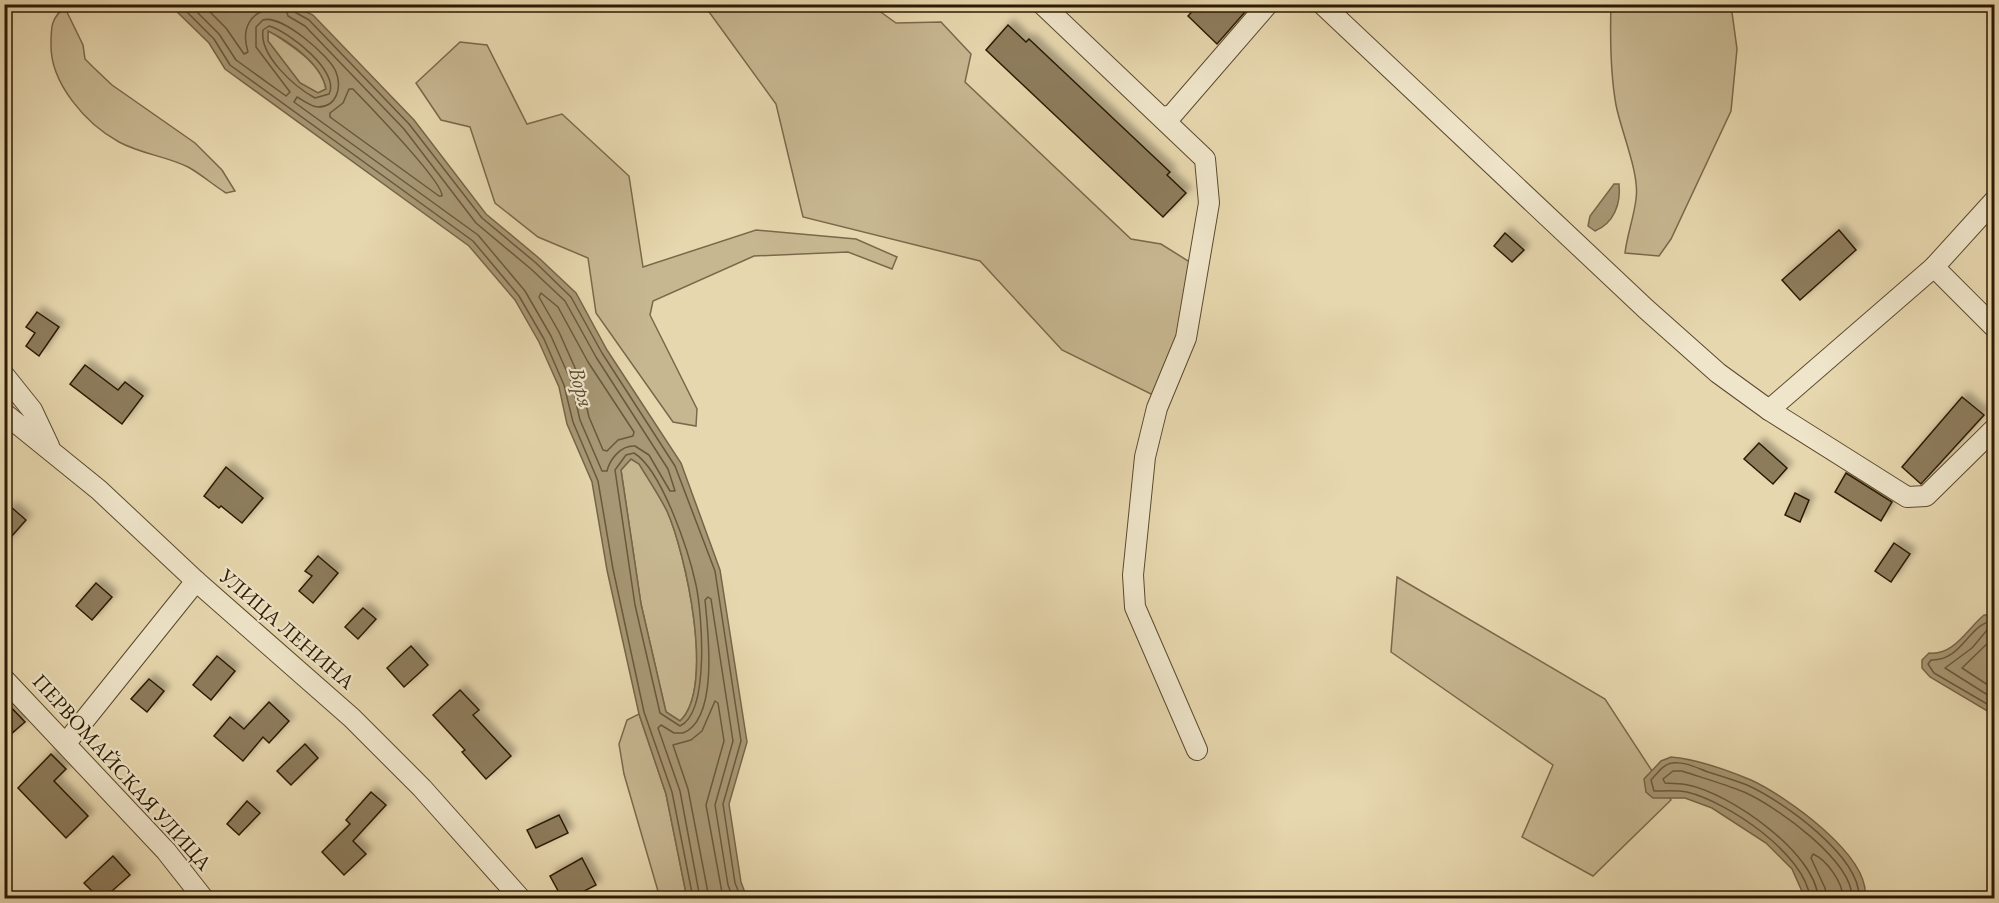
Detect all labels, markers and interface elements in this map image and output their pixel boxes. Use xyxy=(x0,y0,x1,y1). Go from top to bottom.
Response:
water label: Воря xyxy=(562,362,601,411)
street label: УЛИЦА ЛЕНИНА xyxy=(213,562,361,695)
street label: ПЕРВОМАЙСКАЯ УЛИЦА xyxy=(27,668,218,876)

